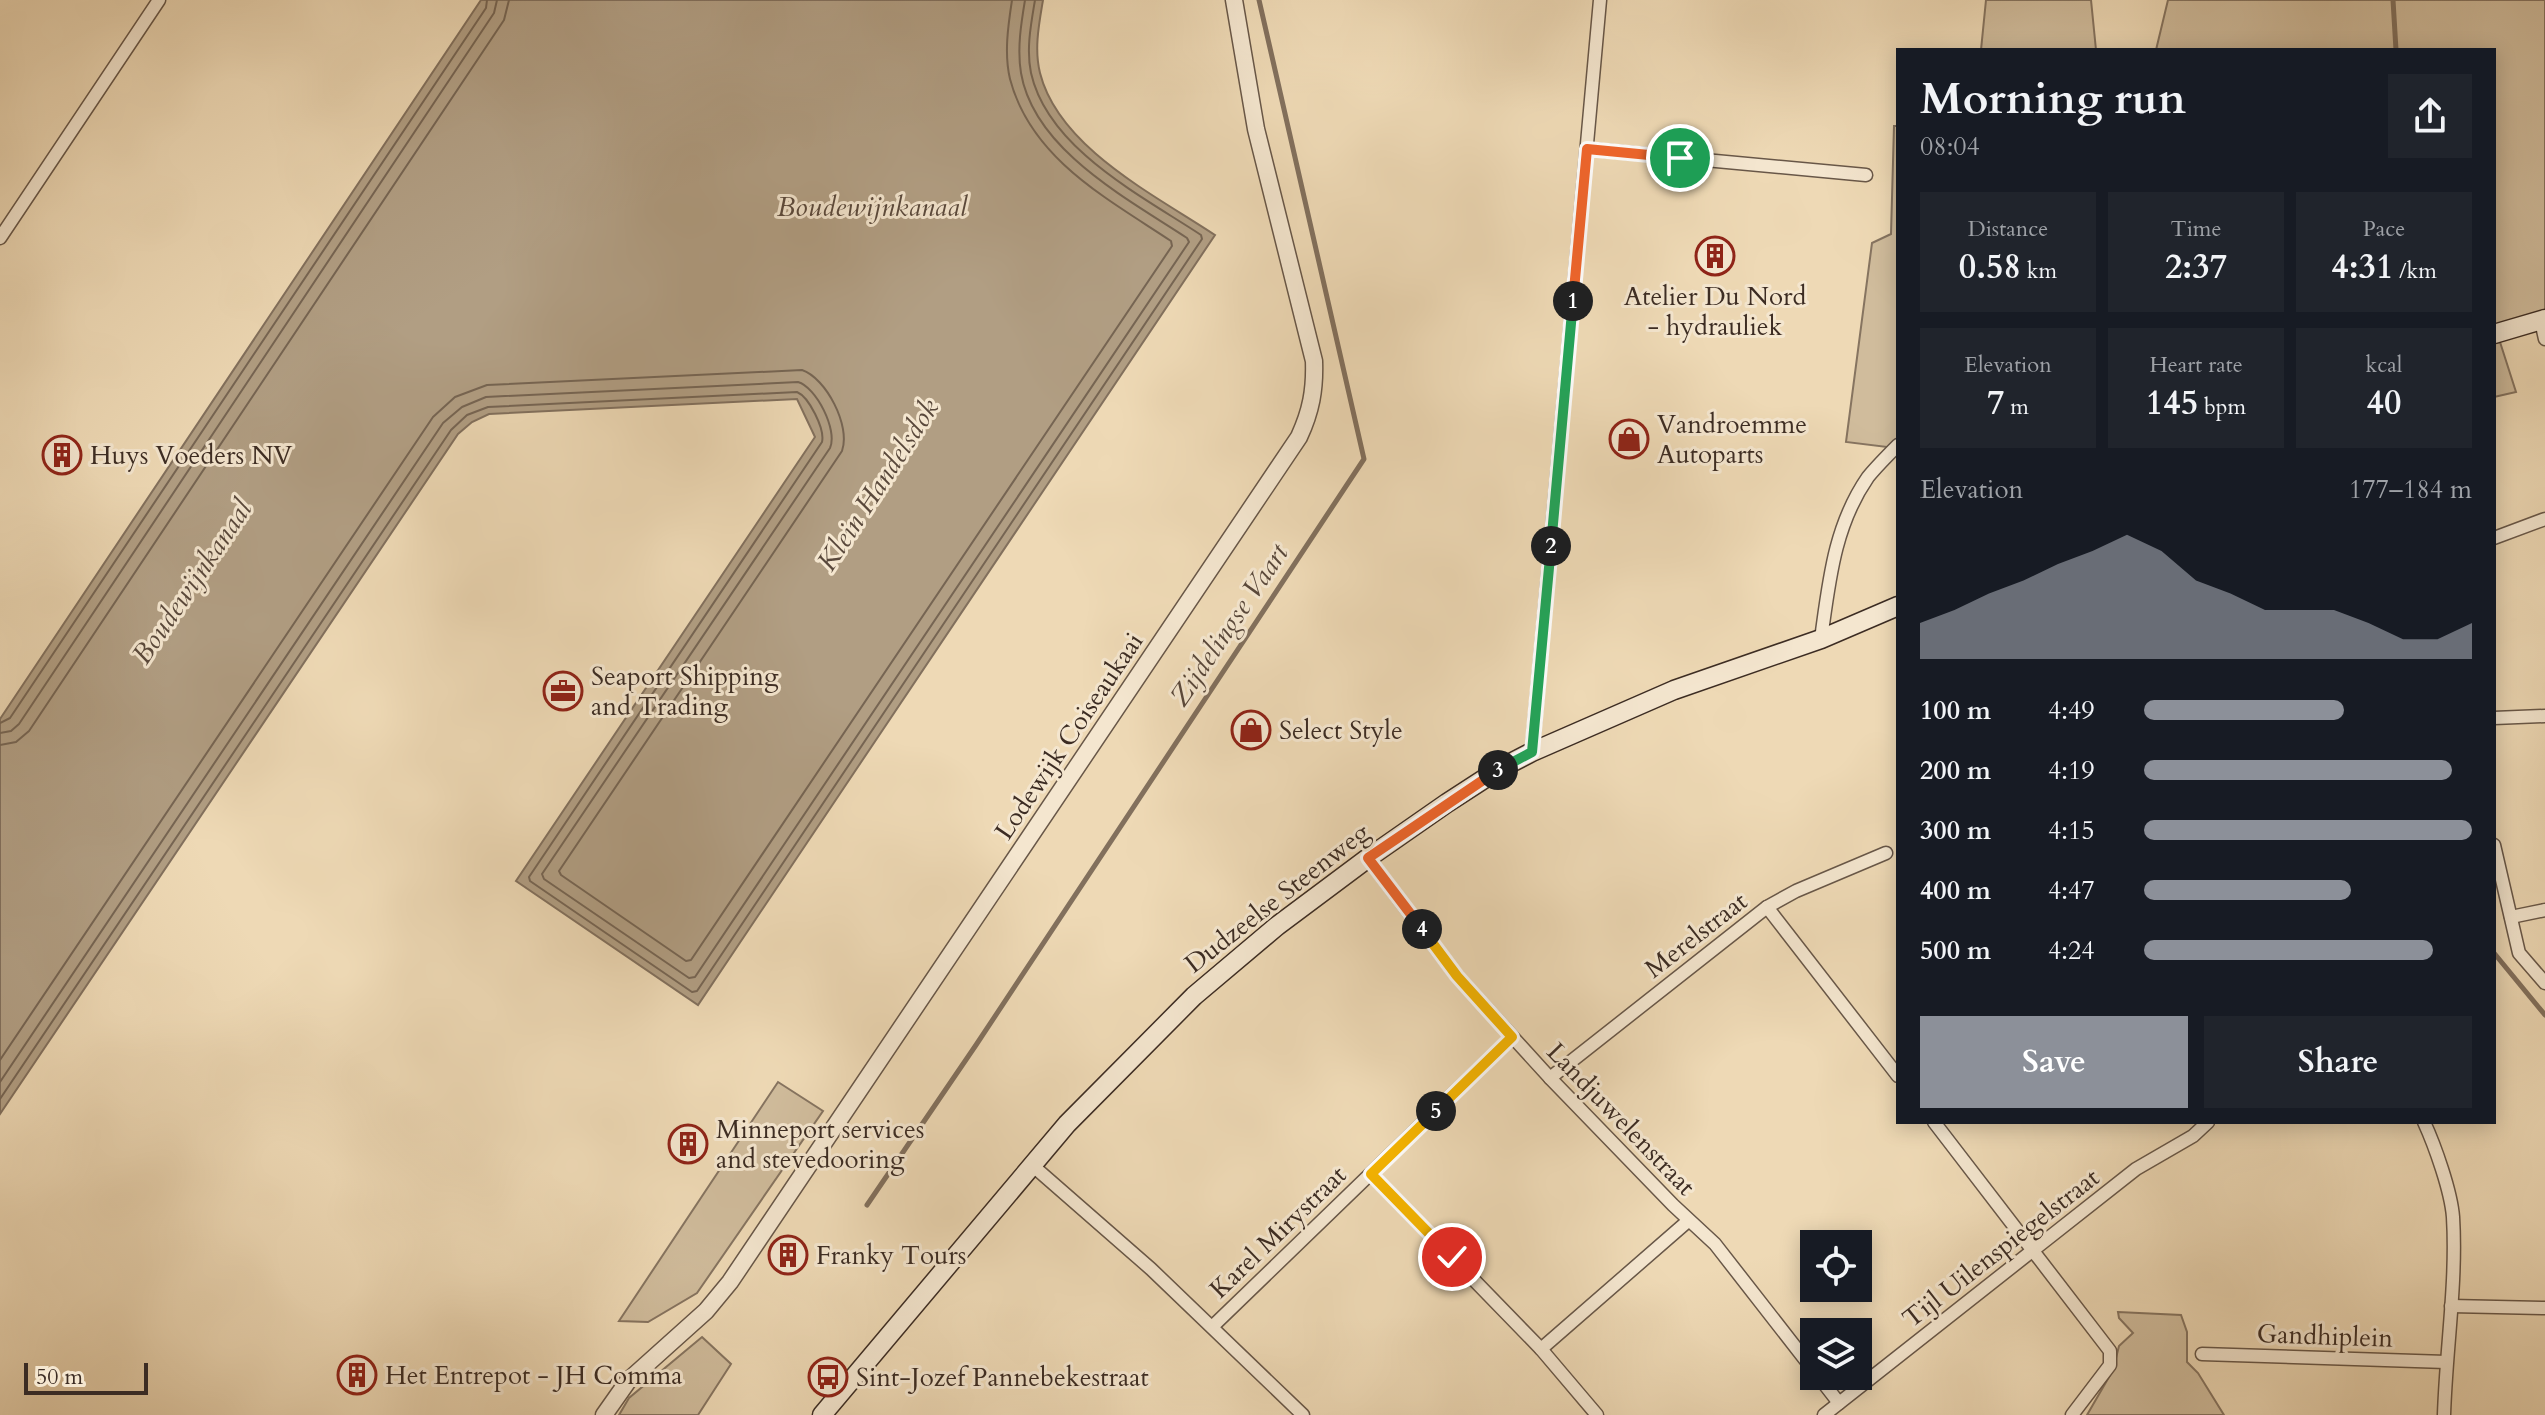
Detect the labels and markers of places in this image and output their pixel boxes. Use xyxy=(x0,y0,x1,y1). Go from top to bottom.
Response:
pin xyxy=(1646,124,1714,192)
building icon: Atelier Du Nord - hydrauliek xyxy=(1694,235,1736,277)
place label: Atelier Du Nord - hydrauliek xyxy=(1624,279,1806,344)
pin: 1 xyxy=(1553,281,1593,321)
place label: Vandroemme Autoparts xyxy=(1657,407,1807,472)
shop icon: Vandroemme Autoparts xyxy=(1608,418,1650,460)
building icon: Huys Voeders NV xyxy=(41,434,83,476)
place label: Huys Voeders NV xyxy=(90,438,293,473)
pin: 2 xyxy=(1531,526,1571,566)
place label: Seaport Shipping and Trading xyxy=(591,659,779,724)
office icon: Seaport Shipping and Trading xyxy=(542,670,584,712)
shop icon: Select Style xyxy=(1230,709,1272,751)
place label: Select Style xyxy=(1279,713,1403,748)
pin: 3 xyxy=(1478,750,1518,790)
pin: 4 xyxy=(1402,909,1442,949)
pin: 5 xyxy=(1416,1091,1456,1131)
place label: Minneport services and stevedooring xyxy=(716,1112,925,1177)
building icon: Minneport services and stevedooring xyxy=(667,1123,709,1165)
pin xyxy=(1418,1223,1486,1291)
building icon: Franky Tours xyxy=(767,1234,809,1276)
place label: Franky Tours xyxy=(816,1238,967,1273)
building icon: Het Entrepot - JH Comma xyxy=(336,1354,378,1396)
bus stop icon: Sint-Jozef Pannebekestraat xyxy=(807,1356,849,1398)
place label: Het Entrepot - JH Comma xyxy=(385,1358,682,1393)
place label: Sint-Jozef Pannebekestraat xyxy=(856,1360,1149,1395)

